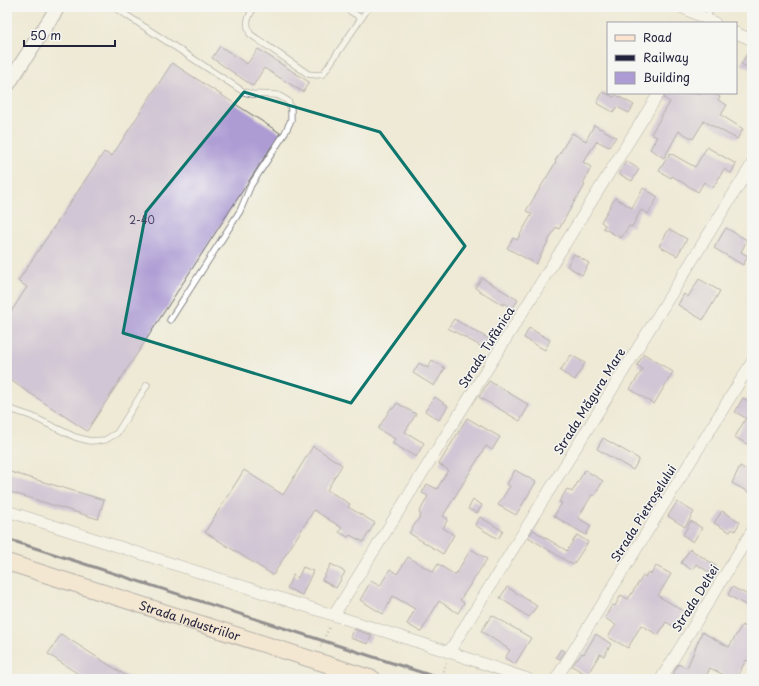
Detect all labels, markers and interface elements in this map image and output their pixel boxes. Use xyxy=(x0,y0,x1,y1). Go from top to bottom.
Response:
scale bar xyxy=(24,22,115,48)
legend xyxy=(607,22,737,94)
text: 50 m xyxy=(30,26,61,44)
text: Road xyxy=(643,28,672,46)
text: Railway xyxy=(643,48,689,66)
text: Building xyxy=(643,68,690,86)
house number: 2-40 xyxy=(129,212,155,227)
street label: Strada Tufănica xyxy=(454,302,519,391)
street label: Strada Măgura Mare xyxy=(549,344,629,458)
street label: Strada Pietroșelului xyxy=(606,461,680,565)
street label: Strada Deltei xyxy=(667,561,723,635)
street label: Strada Industriilor xyxy=(137,596,243,645)

